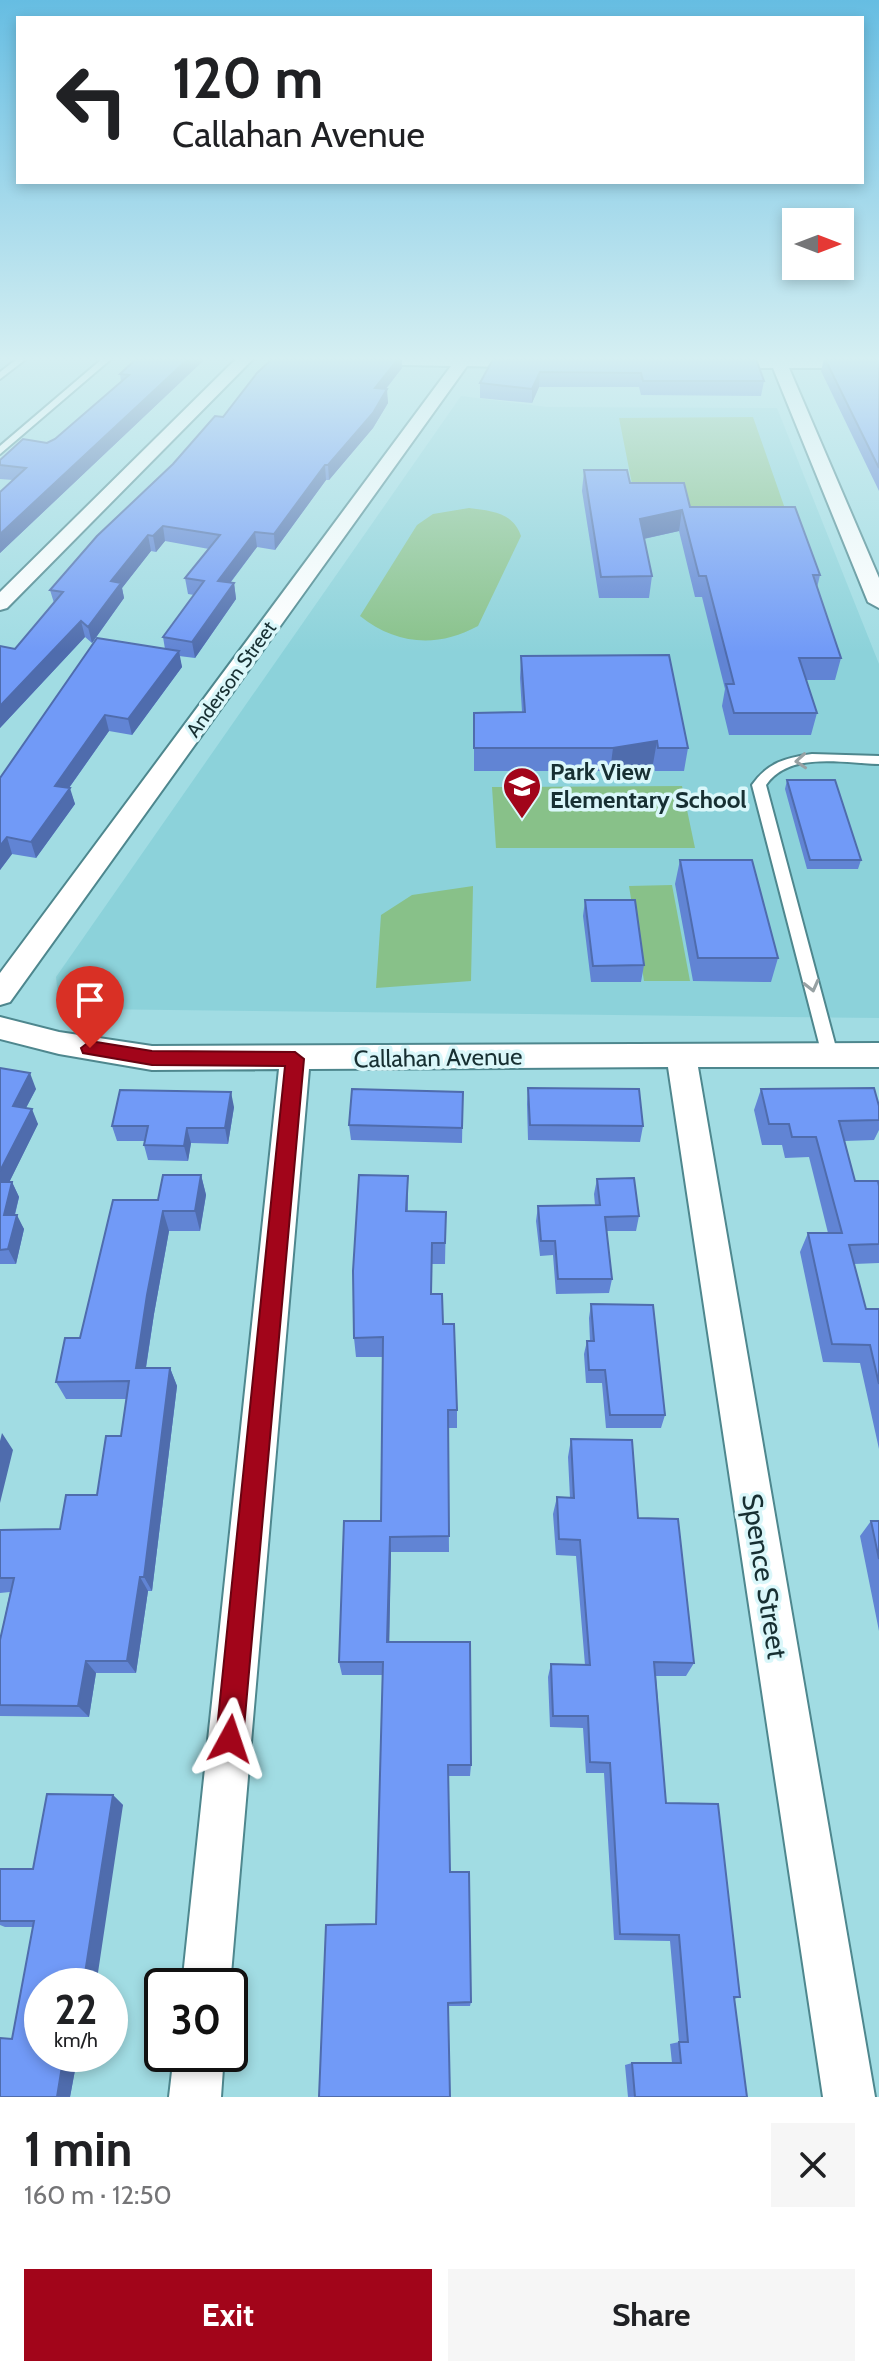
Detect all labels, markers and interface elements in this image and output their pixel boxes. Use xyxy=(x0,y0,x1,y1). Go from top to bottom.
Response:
text: 120 m xyxy=(172,44,323,112)
icon: left xyxy=(40,48,144,152)
text: Callahan Avenue xyxy=(172,112,425,156)
north arrow xyxy=(782,208,854,280)
map controls xyxy=(782,208,854,280)
street label: Anderson Street xyxy=(181,616,281,742)
one-way arrow xyxy=(794,752,807,769)
place label: Park View Elementary School xyxy=(550,757,747,814)
school or university icon: Park View Elementary School xyxy=(501,765,543,820)
pin xyxy=(56,966,124,1048)
icon: arrive xyxy=(68,978,112,1022)
one-way arrow xyxy=(803,978,820,992)
street label: Callahan Avenue xyxy=(353,1042,523,1073)
street label: Spence Street xyxy=(735,1491,795,1661)
position arrow xyxy=(188,1697,272,1781)
speed limit sign: 30 xyxy=(144,1968,248,2072)
text: 22 xyxy=(55,1985,97,2034)
text: km/h xyxy=(54,2028,98,2052)
text: 1 min xyxy=(24,2120,132,2178)
button: close xyxy=(771,2123,855,2207)
text: 160 m · 12:50 xyxy=(24,2179,172,2211)
button: Exit xyxy=(24,2269,432,2361)
button: Share xyxy=(448,2269,855,2361)

